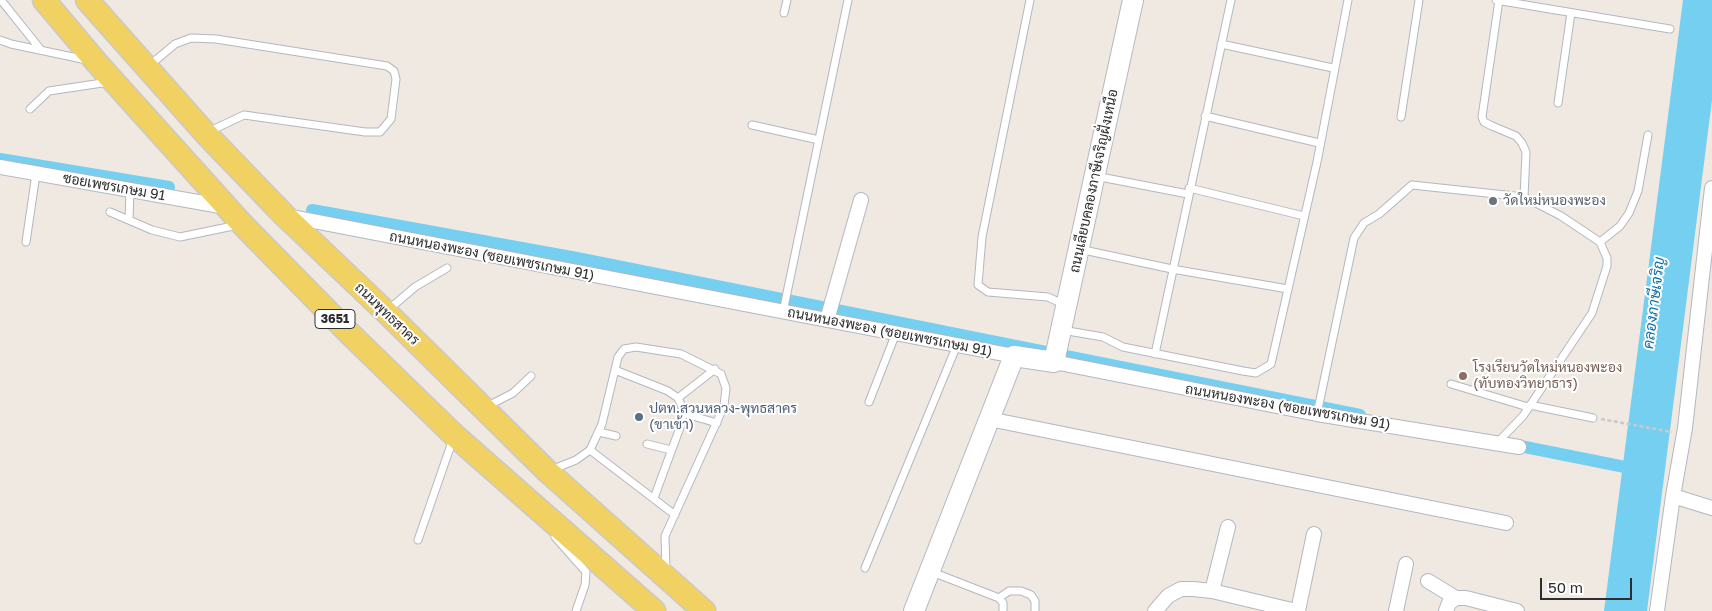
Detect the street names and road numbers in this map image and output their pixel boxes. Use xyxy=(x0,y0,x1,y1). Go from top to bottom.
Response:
street label: ถนนเลียบคลองภาษีเจริญฝั่งเหนือ xyxy=(1066,88,1122,274)
street label: ซอยเพชรเกษม 91 xyxy=(61,170,167,204)
street label: ถนนหนองพะอง (ซอยเพชรเกษม 91) xyxy=(388,228,596,284)
street label: ถนนพุทธสาคร xyxy=(351,279,423,349)
street label: ถนนหนองพะอง (ซอยเพชรเกษม 91) xyxy=(786,304,994,360)
road number: 3651 xyxy=(315,310,355,328)
street label: ถนนหนองพะอง (ซอยเพชรเกษม 91) xyxy=(1184,381,1392,433)

